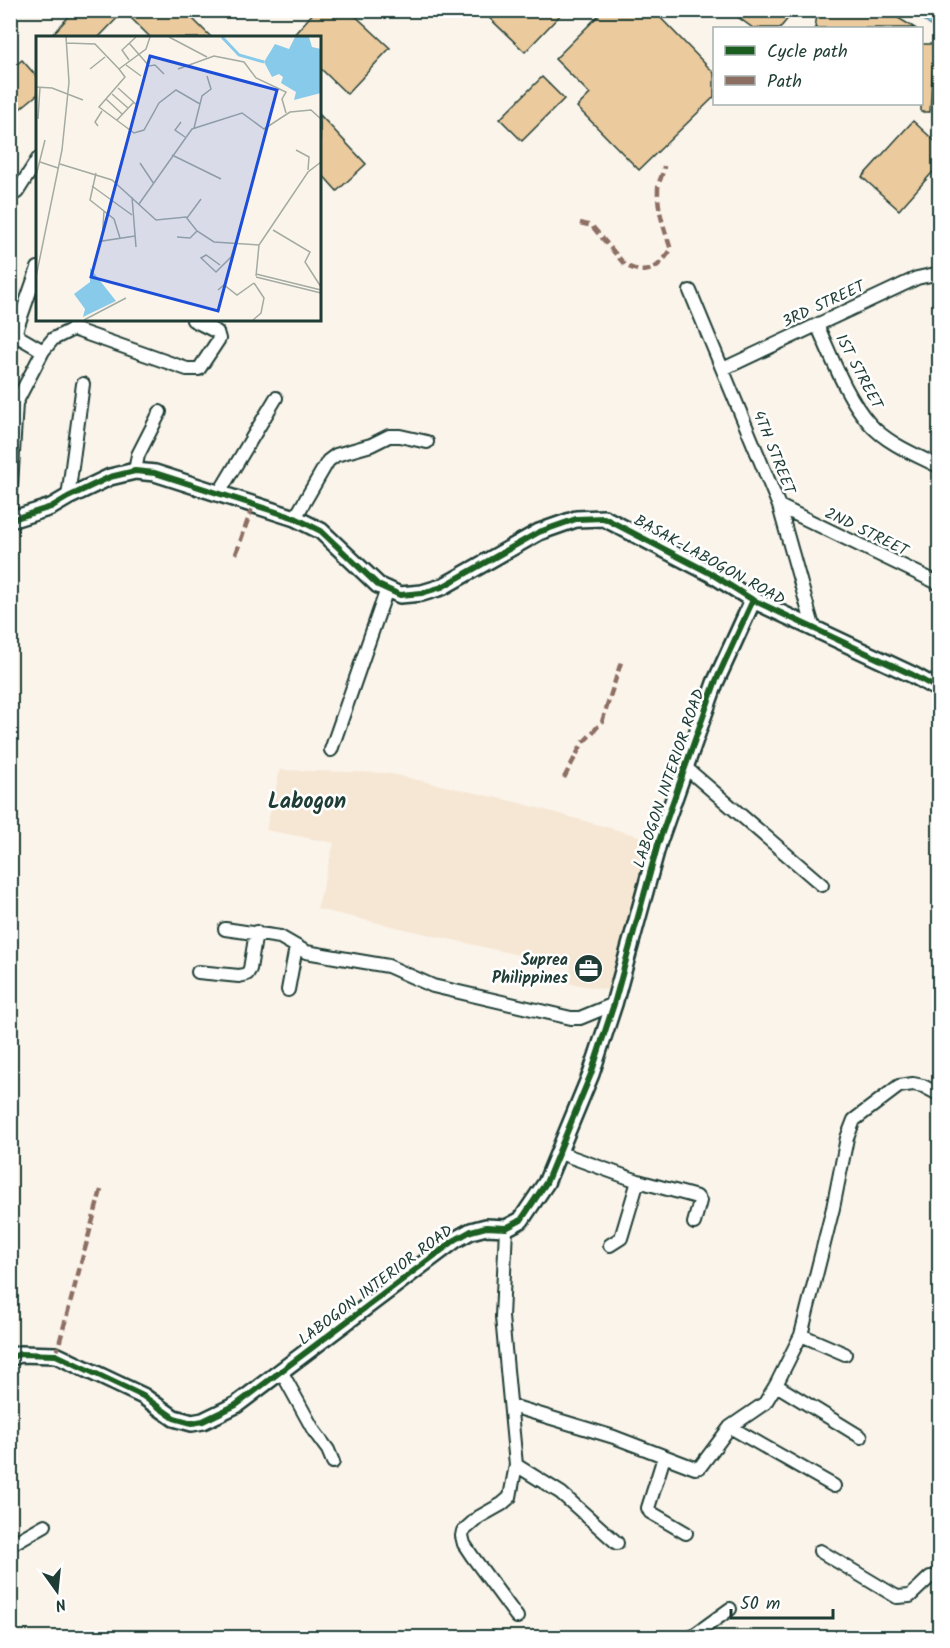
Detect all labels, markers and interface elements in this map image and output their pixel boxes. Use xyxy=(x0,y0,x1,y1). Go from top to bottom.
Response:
legend xyxy=(713,27,923,105)
inset map xyxy=(36,36,321,321)
text: Cycle path xyxy=(767,38,848,67)
text: Path xyxy=(767,68,802,97)
street label: 3RD STREET xyxy=(778,274,871,334)
street label: 1ST STREET xyxy=(828,330,890,415)
street label: 4TH STREET xyxy=(745,407,802,499)
street label: 2ND STREET xyxy=(820,501,914,564)
street label: BASAK-LABOGON ROAD xyxy=(629,508,789,612)
street label: LABOGON INTERIOR ROAD xyxy=(627,685,712,871)
district label: Labogon xyxy=(268,785,346,820)
place label: Suprea Philippines xyxy=(492,948,569,991)
office icon: Suprea Philippines xyxy=(573,952,605,984)
street label: LABOGON INTERIOR ROAD xyxy=(293,1219,459,1352)
north arrow xyxy=(27,1561,87,1621)
scale bar xyxy=(731,1582,833,1620)
text: 50 m xyxy=(740,1590,780,1619)
text: N xyxy=(52,1591,69,1617)

